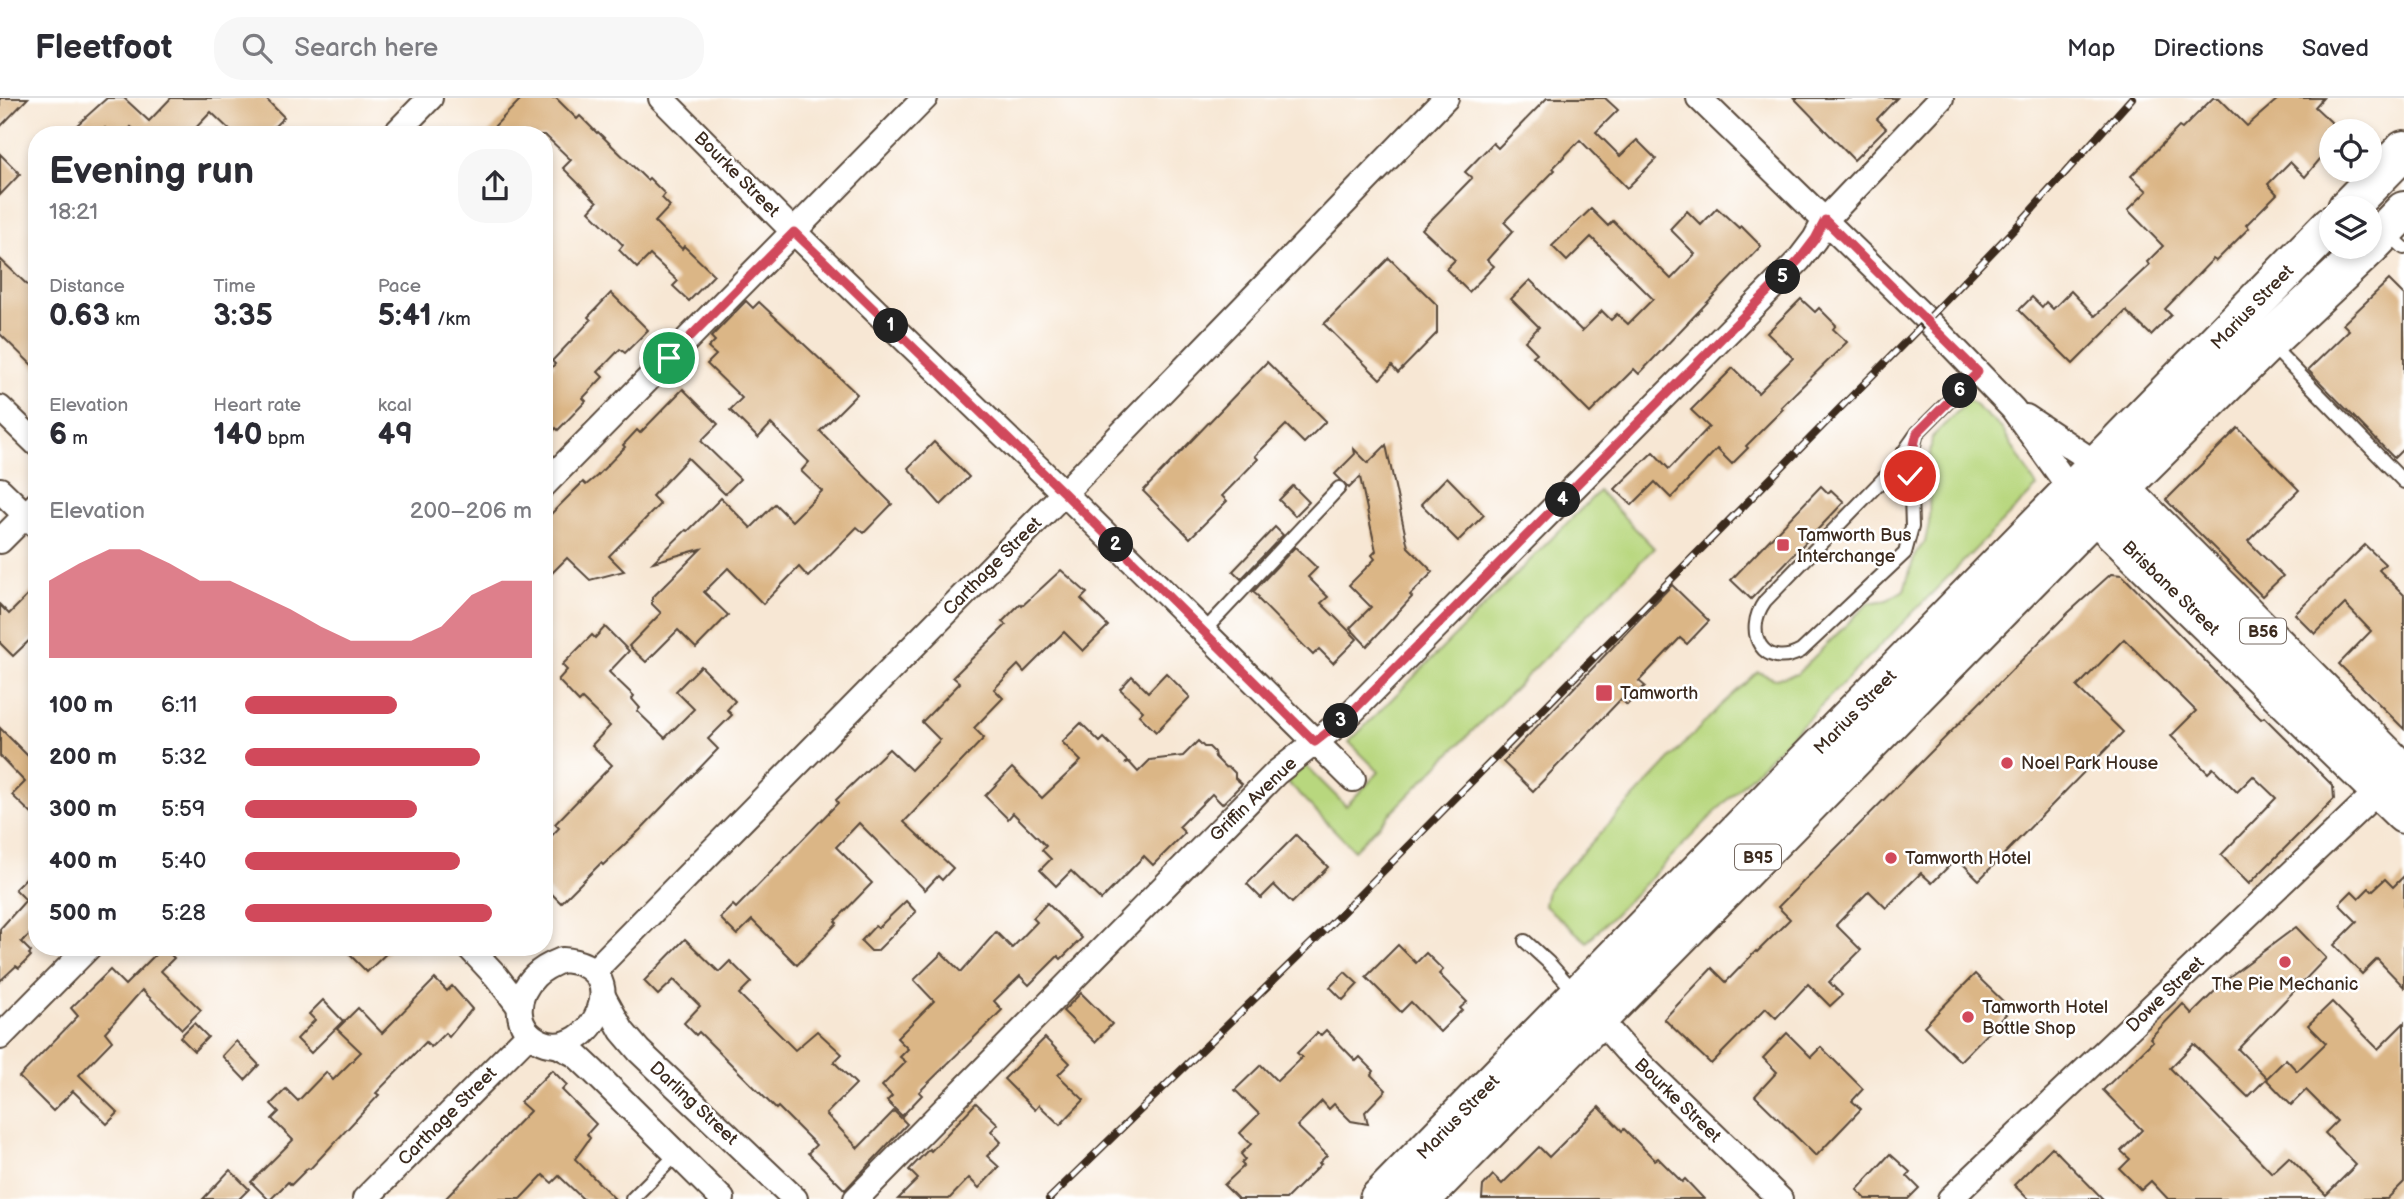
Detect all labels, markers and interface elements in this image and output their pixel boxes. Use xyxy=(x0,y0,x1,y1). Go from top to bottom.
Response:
search box xyxy=(214,17,704,80)
text: Fleetfoot xyxy=(35,28,172,68)
icon: search xyxy=(238,29,276,67)
text: Search here xyxy=(294,33,438,64)
text: Map xyxy=(2067,34,2115,63)
text: Directions xyxy=(2153,34,2264,63)
text: Saved xyxy=(2302,34,2369,63)
map controls xyxy=(2319,119,2382,259)
button: locate xyxy=(2319,119,2382,182)
street label: Bourke Street xyxy=(690,127,784,222)
text: Evening run xyxy=(49,149,254,194)
button: share xyxy=(458,149,532,223)
button: layers xyxy=(2319,196,2382,259)
text: 18:21 xyxy=(49,198,98,226)
pin: 5 xyxy=(1766,260,1800,294)
street label: Marius Street xyxy=(2207,260,2298,354)
text: 5 xyxy=(1777,265,1788,288)
text: Distance xyxy=(49,275,125,298)
text: Time xyxy=(213,275,255,298)
text: Pace xyxy=(378,275,421,298)
text: 0.63 xyxy=(49,298,110,334)
text: 3:35 xyxy=(213,298,273,334)
text: 5:41 xyxy=(378,298,432,334)
text: km xyxy=(110,308,140,331)
text: /km xyxy=(432,308,471,331)
pin: 1 xyxy=(874,308,908,344)
text: 1 xyxy=(887,314,895,337)
pin xyxy=(639,328,699,388)
icon: arrive xyxy=(650,339,688,377)
pin: 6 xyxy=(1942,374,1978,408)
text: 6 xyxy=(1954,379,1965,402)
text: Elevation xyxy=(49,394,128,417)
text: Heart rate xyxy=(213,394,301,417)
text: kcal xyxy=(378,394,412,417)
text: 6 xyxy=(49,417,67,453)
text: 140 xyxy=(213,417,262,453)
text: 49 xyxy=(378,417,413,453)
text: m xyxy=(67,427,88,450)
text: bpm xyxy=(262,427,305,450)
pin xyxy=(1880,446,1940,506)
icon: check xyxy=(1891,457,1929,495)
pin: 4 xyxy=(1546,482,1580,518)
text: 4 xyxy=(1557,488,1568,511)
text: Elevation xyxy=(49,497,145,525)
text: 200–206 m xyxy=(410,497,532,525)
street label: Carthage Street xyxy=(939,513,1046,620)
place label: Tamworth Bus Interchange xyxy=(1797,525,1911,567)
pin: 2 xyxy=(1098,528,1134,562)
text: 2 xyxy=(1110,533,1121,556)
marker: Tamworth Bus Interchange xyxy=(1775,537,1791,553)
street label: Brisbane Street xyxy=(2118,537,2224,640)
road number: B56 xyxy=(2240,618,2286,644)
street label: Marius Street xyxy=(1810,665,1901,759)
marker: Tamworth xyxy=(1594,683,1614,703)
place label: Tamworth xyxy=(1620,683,1698,704)
text: 100 m xyxy=(49,691,113,719)
text: 6:11 xyxy=(161,691,198,719)
pin: 3 xyxy=(1324,704,1358,738)
text: 3 xyxy=(1335,709,1346,732)
text: 200 m xyxy=(49,743,117,771)
text: 5:32 xyxy=(161,743,207,771)
street label: Griffin Avenue xyxy=(1206,753,1301,846)
place label: Noel Park House xyxy=(2021,753,2158,774)
marker: Noel Park House xyxy=(1999,755,2015,771)
text: 300 m xyxy=(49,795,117,823)
text: 5:59 xyxy=(161,795,205,823)
road number: B95 xyxy=(1735,844,1781,870)
text: 400 m xyxy=(49,847,117,875)
text: 5:40 xyxy=(161,847,206,875)
place label: Tamworth Hotel xyxy=(1905,848,2031,869)
marker: Tamworth Hotel xyxy=(1883,850,1899,866)
text: 500 m xyxy=(49,899,117,927)
text: 5:28 xyxy=(161,899,206,927)
street label: Dowe Street xyxy=(2122,952,2209,1036)
marker: The Pie Mechanic xyxy=(2277,954,2293,970)
place label: The Pie Mechanic xyxy=(2212,974,2358,995)
place label: Tamworth Hotel Bottle Shop xyxy=(1982,997,2108,1039)
marker: Tamworth Hotel Bottle Shop xyxy=(1960,1009,1976,1025)
street label: Bourke Street xyxy=(1630,1054,1726,1147)
street label: Darling Street xyxy=(645,1057,742,1150)
street label: Carthage Street xyxy=(394,1063,501,1170)
street label: Marius Street xyxy=(1413,1070,1504,1164)

